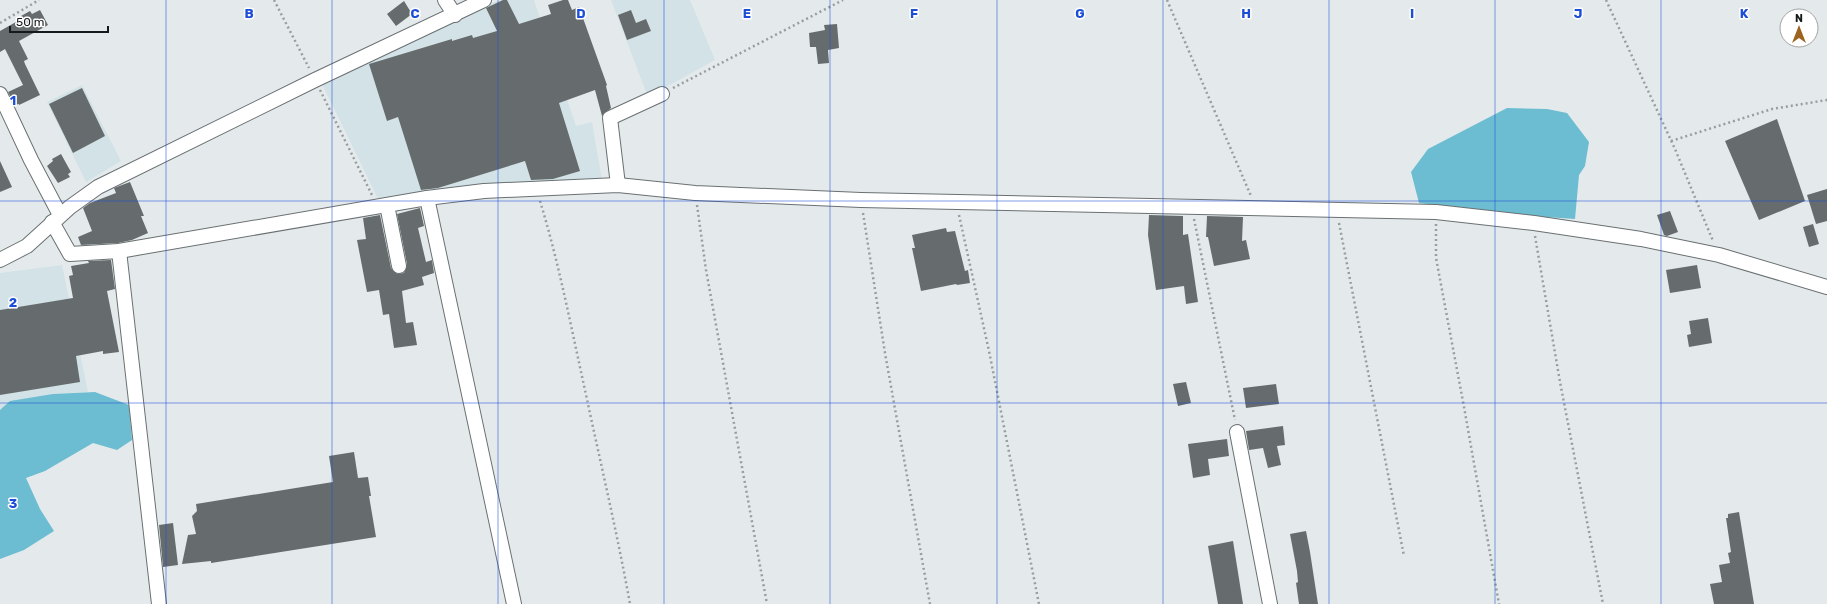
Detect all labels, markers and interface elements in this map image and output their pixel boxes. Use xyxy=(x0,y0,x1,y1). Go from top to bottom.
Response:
text: B xyxy=(244,6,254,21)
text: C xyxy=(410,6,420,21)
text: D xyxy=(576,6,586,21)
text: E xyxy=(743,6,751,21)
text: F xyxy=(910,6,918,21)
text: G xyxy=(1075,6,1085,21)
text: H xyxy=(1241,6,1251,21)
text: I xyxy=(1410,6,1414,21)
text: J xyxy=(1574,6,1582,21)
text: K xyxy=(1740,6,1749,21)
scale bar xyxy=(10,8,108,34)
north arrow xyxy=(1779,8,1819,48)
text: N xyxy=(1795,12,1803,25)
text: 50 m xyxy=(16,15,44,29)
text: 1 xyxy=(10,93,16,108)
text: 2 xyxy=(9,295,17,310)
text: 3 xyxy=(9,496,18,511)

